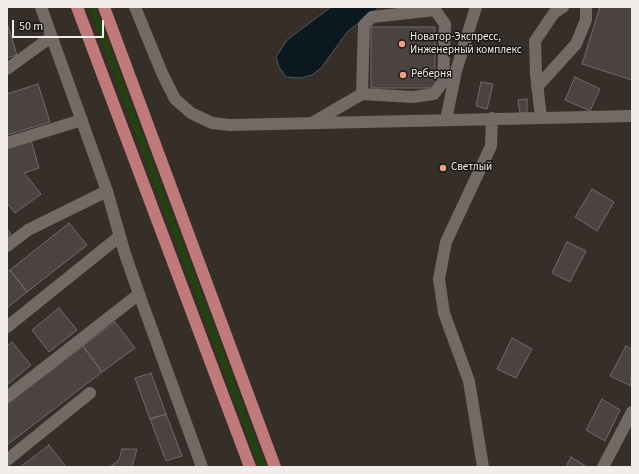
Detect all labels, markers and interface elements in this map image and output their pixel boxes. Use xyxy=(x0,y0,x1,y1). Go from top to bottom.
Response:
scale bar xyxy=(14,12,106,38)
text: 50 m xyxy=(19,18,43,35)
place label: Новатор-Экспресс, Инженерный комплекс xyxy=(410,31,522,57)
marker: Новатор-Экспресс, Инженерный комплекс xyxy=(397,39,407,49)
place label: Реберня xyxy=(411,68,452,82)
marker: Реберня xyxy=(398,70,408,80)
place label: Светлый xyxy=(451,161,492,175)
marker: Светлый xyxy=(438,163,448,173)

